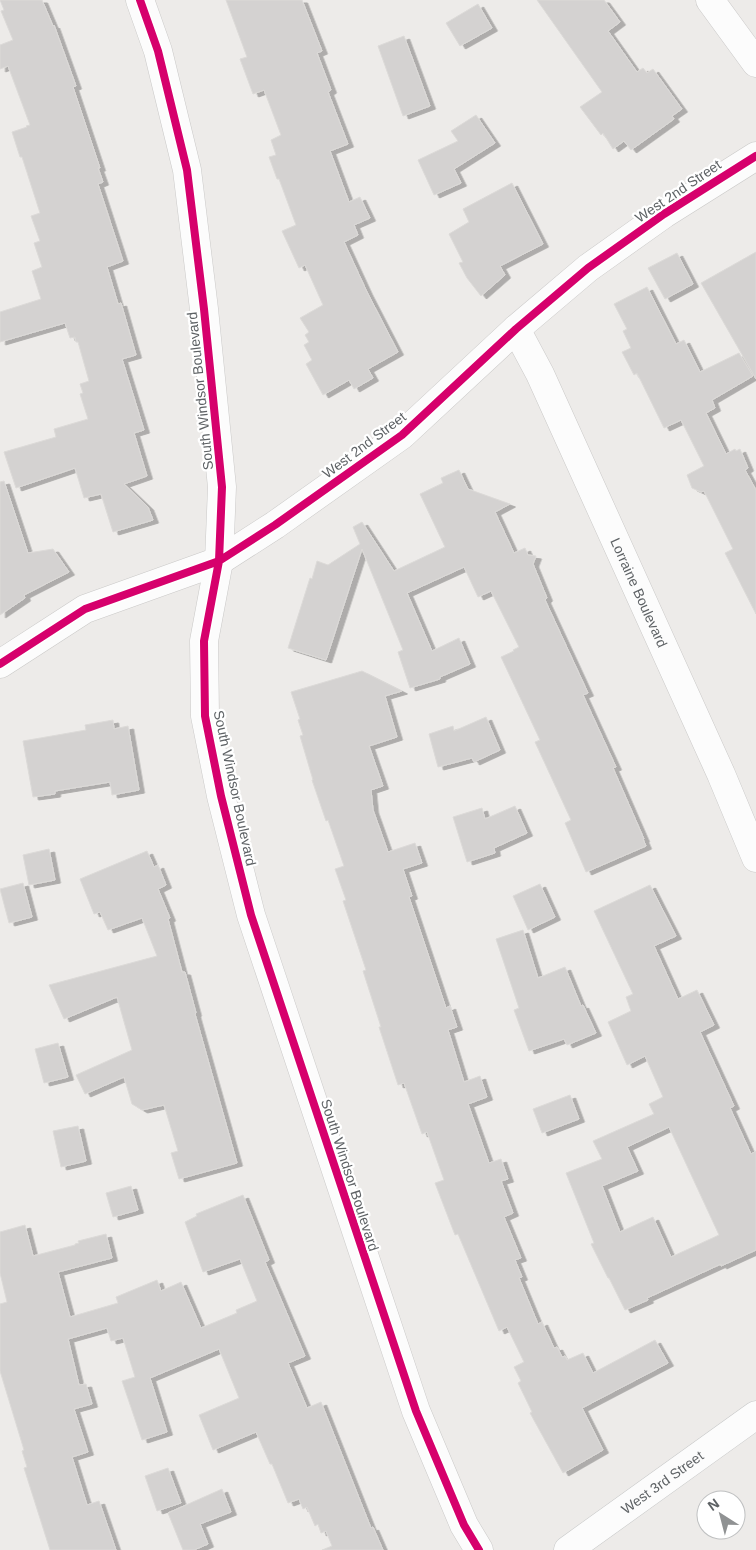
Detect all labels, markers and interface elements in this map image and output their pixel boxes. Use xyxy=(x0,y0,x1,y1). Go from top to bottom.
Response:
street label: West 2nd Street xyxy=(632,156,724,226)
street label: South Windsor Boulevard xyxy=(184,311,216,471)
street label: West 2nd Street xyxy=(319,408,409,482)
street label: Lorraine Boulevard xyxy=(607,535,671,650)
street label: South Windsor Boulevard xyxy=(211,709,259,867)
street label: South Windsor Boulevard xyxy=(318,1097,382,1253)
street label: West 3rd Street xyxy=(618,1447,706,1517)
north arrow xyxy=(696,1490,746,1540)
text: N xyxy=(705,1495,722,1514)

